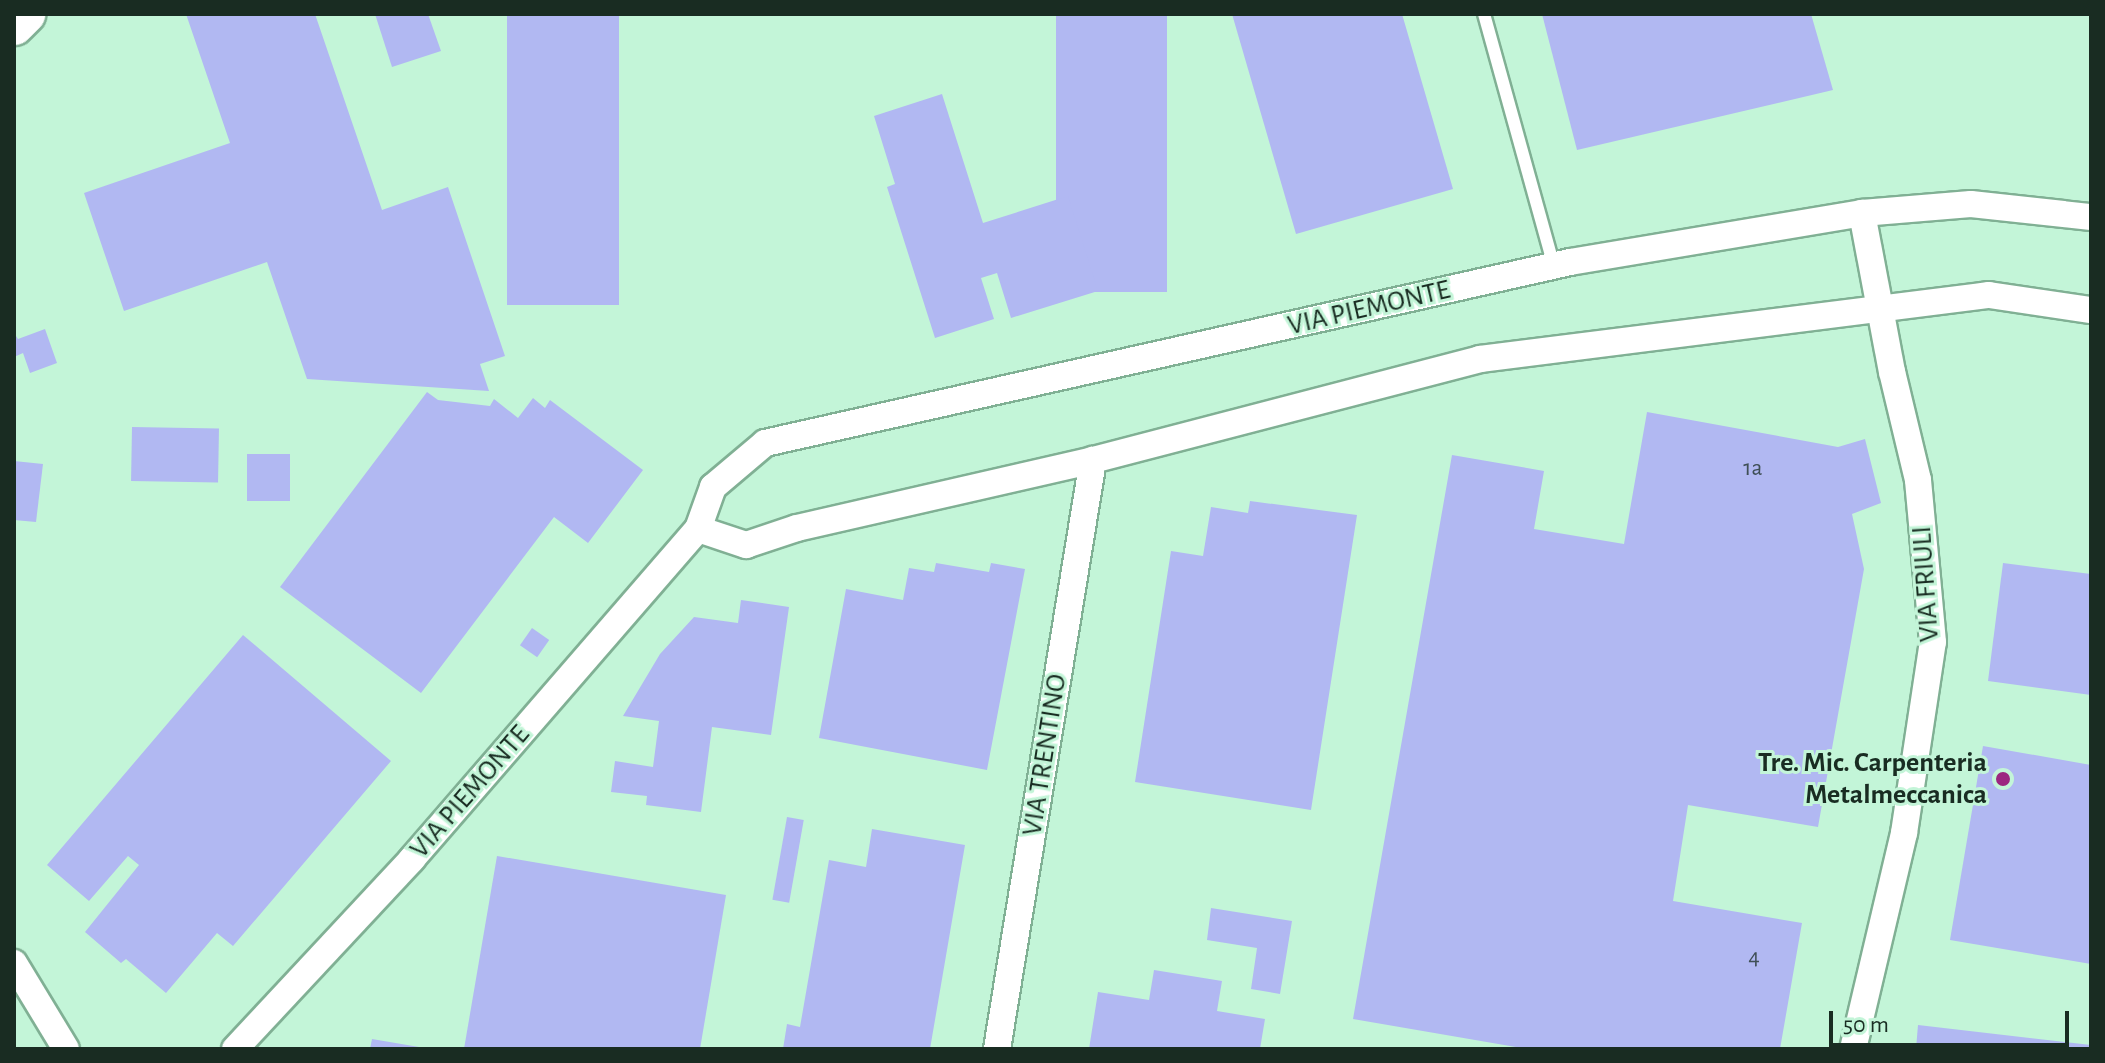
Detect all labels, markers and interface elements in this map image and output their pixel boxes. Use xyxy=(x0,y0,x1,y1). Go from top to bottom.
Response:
street label: VIA PIEMONTE xyxy=(1285,273,1453,343)
house number: 1a xyxy=(1743,455,1763,483)
street label: VIA FRIULI xyxy=(1905,525,1947,643)
street label: VIA TRENTINO xyxy=(1016,672,1074,838)
street label: VIA PIEMONTE xyxy=(403,719,537,865)
place label: Tre. Mic. Carpenteria Metalmeccanica xyxy=(1758,746,1987,812)
marker: Tre. Mic. Carpenteria Metalmeccanica xyxy=(1994,770,2012,788)
house number: 4 xyxy=(1748,944,1760,972)
scale bar xyxy=(1833,995,2073,1045)
text: 50 m xyxy=(1843,1013,1889,1037)

